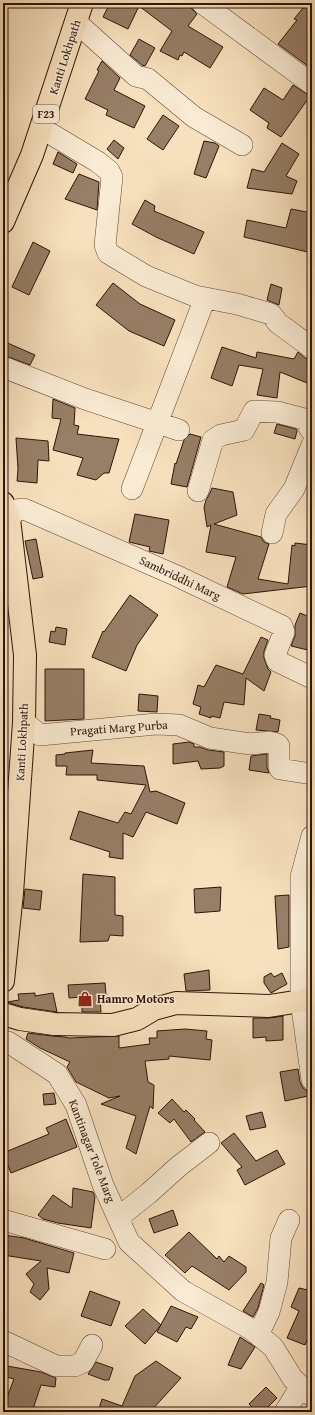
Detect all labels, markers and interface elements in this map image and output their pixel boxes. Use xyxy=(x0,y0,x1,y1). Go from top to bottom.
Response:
street label: Kanti Lokhpath xyxy=(44,17,85,96)
road number: F23 xyxy=(33,105,59,123)
street label: Sambriddhi Marg xyxy=(137,551,224,604)
street label: Kanti Lokhpath xyxy=(11,702,32,781)
street label: Pragati Marg Purba xyxy=(70,716,169,739)
shop icon: Hamro Motors xyxy=(76,990,94,1008)
place label: Hamro Motors xyxy=(97,990,174,1007)
street label: Kantinagar Tole Marg xyxy=(65,1097,120,1205)

